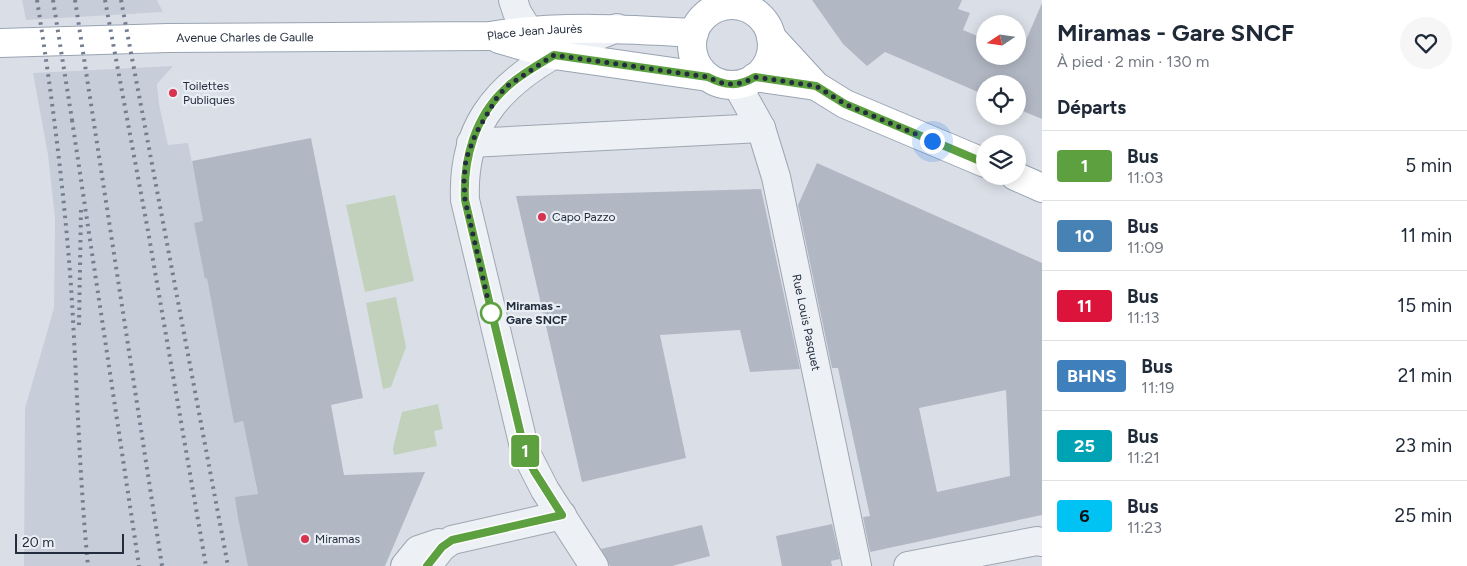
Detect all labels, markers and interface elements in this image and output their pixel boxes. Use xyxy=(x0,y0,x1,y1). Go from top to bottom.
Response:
north arrow xyxy=(976,15,1026,65)
map controls xyxy=(976,15,1026,185)
button: heart xyxy=(1400,17,1452,69)
text: Miramas - Gare SNCF xyxy=(1057,18,1294,47)
street label: Place Jean Jaurès xyxy=(486,22,583,43)
street label: Avenue Charles de Gaulle xyxy=(176,30,314,45)
text: À pied · 2 min · 130 m xyxy=(1057,52,1209,71)
button: locate xyxy=(976,75,1026,125)
place label: Toilettes Publiques xyxy=(183,79,235,107)
marker: Toilettes Publiques xyxy=(167,87,179,99)
text: Départs xyxy=(1057,96,1126,119)
your location xyxy=(920,129,945,154)
button: layers xyxy=(976,135,1026,185)
text: Bus xyxy=(1127,145,1158,168)
text: 5 min xyxy=(1405,154,1452,177)
text: 1 xyxy=(1081,155,1088,177)
text: 11:03 xyxy=(1127,168,1163,187)
place label: Capo Pazzo xyxy=(552,210,616,224)
marker: Capo Pazzo xyxy=(536,211,548,223)
text: Bus xyxy=(1127,215,1158,238)
text: 11 min xyxy=(1400,224,1452,247)
text: 10 xyxy=(1075,225,1094,247)
text: 11:09 xyxy=(1127,238,1164,257)
street label: Rue Louis Pasquet xyxy=(789,273,823,372)
text: Bus xyxy=(1127,285,1158,308)
text: 15 min xyxy=(1397,294,1452,317)
text: 11 xyxy=(1077,295,1092,317)
place label: Miramas - Gare SNCF xyxy=(506,299,568,327)
marker: Miramas - Gare SNCF xyxy=(480,302,502,324)
text: 11:13 xyxy=(1127,308,1160,327)
text: Bus xyxy=(1141,355,1173,378)
text: 21 min xyxy=(1398,364,1452,387)
text: BHNS xyxy=(1067,365,1116,387)
text: 11:19 xyxy=(1141,378,1174,397)
text: Bus xyxy=(1127,425,1158,448)
text: 23 min xyxy=(1395,434,1452,457)
line badge: 1 xyxy=(509,435,541,467)
text: 25 xyxy=(1074,435,1095,457)
text: 1 xyxy=(521,440,529,462)
text: 11:21 xyxy=(1127,448,1160,467)
text: Bus xyxy=(1127,495,1158,518)
text: 25 min xyxy=(1395,504,1452,527)
text: 6 xyxy=(1079,505,1090,527)
text: 11:23 xyxy=(1127,518,1162,537)
scale bar xyxy=(15,531,124,554)
place label: Miramas xyxy=(315,532,360,546)
marker: Miramas xyxy=(299,533,311,545)
text: 20 m xyxy=(22,534,54,551)

